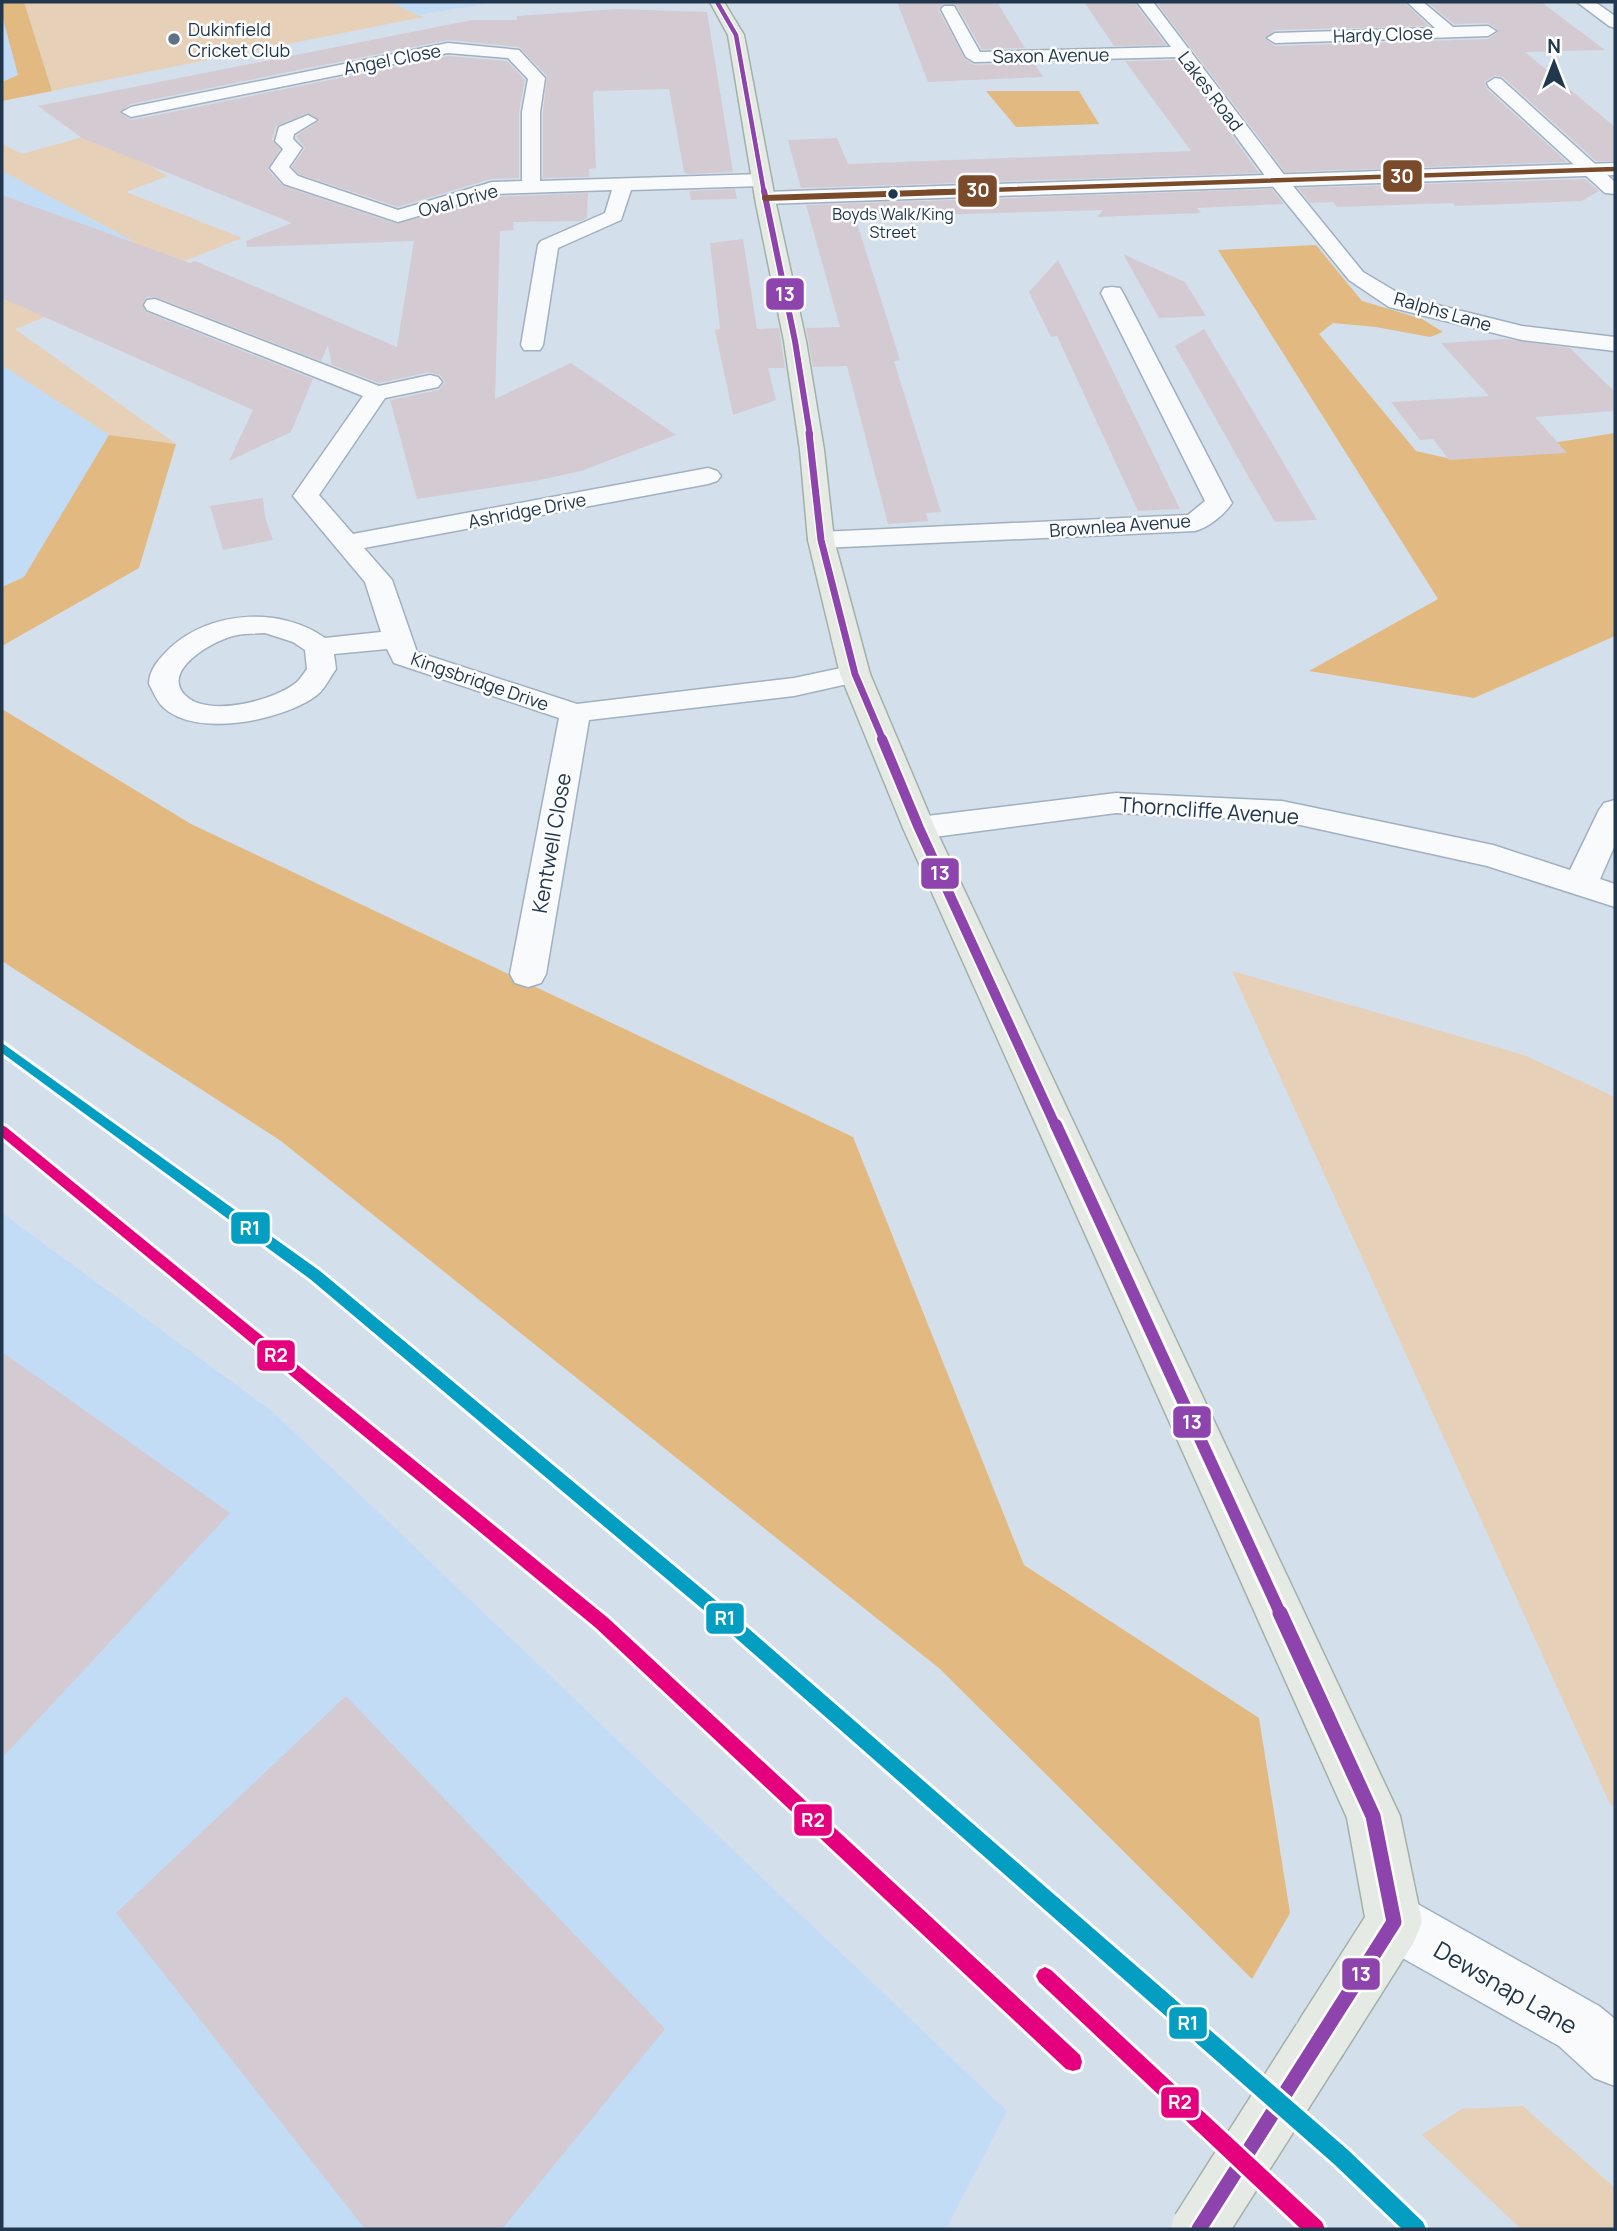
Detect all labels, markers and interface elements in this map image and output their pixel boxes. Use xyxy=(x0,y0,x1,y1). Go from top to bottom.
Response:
place label: Dukinfield Cricket Club xyxy=(188,17,290,62)
street label: Hardy Close xyxy=(1333,20,1433,48)
north arrow xyxy=(1519,28,1589,98)
marker: Dukinfield Cricket Club xyxy=(166,31,182,47)
text: N xyxy=(1547,33,1561,59)
street label: Angel Close xyxy=(341,38,443,80)
street label: Saxon Avenue xyxy=(992,42,1110,68)
street label: Lakes Road xyxy=(1173,46,1249,136)
line badge: 30 xyxy=(1382,159,1423,193)
text: 30 xyxy=(1390,163,1414,189)
line badge: 30 xyxy=(957,174,998,208)
text: 30 xyxy=(966,177,990,203)
street label: Oval Drive xyxy=(416,178,500,222)
marker: Boyds Walk/King Street xyxy=(886,187,900,201)
place label: Boyds Walk/King Street xyxy=(832,203,954,243)
line badge: 13 xyxy=(765,277,805,311)
text: 13 xyxy=(775,281,795,307)
street label: Ralphs Lane xyxy=(1391,286,1495,336)
street label: Ashridge Drive xyxy=(466,487,588,533)
street label: Brownlea Avenue xyxy=(1048,508,1192,542)
street label: Kingsbridge Drive xyxy=(408,646,552,716)
street label: Kentwell Close xyxy=(525,771,577,915)
street label: Thorncliffe Avenue xyxy=(1118,790,1300,830)
line badge: 13 xyxy=(920,857,960,890)
text: 13 xyxy=(930,860,950,886)
line badge: R1 xyxy=(230,1211,271,1245)
text: R1 xyxy=(240,1215,260,1241)
line badge: R2 xyxy=(256,1339,296,1372)
text: R2 xyxy=(264,1342,288,1368)
line badge: 13 xyxy=(1172,1405,1212,1439)
text: 13 xyxy=(1182,1409,1202,1435)
line badge: R1 xyxy=(705,1602,745,1635)
text: R1 xyxy=(715,1605,735,1631)
line badge: R2 xyxy=(793,1803,833,1837)
text: R2 xyxy=(801,1807,825,1833)
street label: Dewsnap Lane xyxy=(1428,1933,1584,2041)
line badge: 13 xyxy=(1341,1957,1381,1991)
text: 13 xyxy=(1351,1961,1371,1987)
line badge: R1 xyxy=(1168,2006,1208,2040)
text: R1 xyxy=(1178,2010,1198,2036)
line badge: R2 xyxy=(1160,2086,1200,2119)
text: R2 xyxy=(1168,2089,1192,2115)

